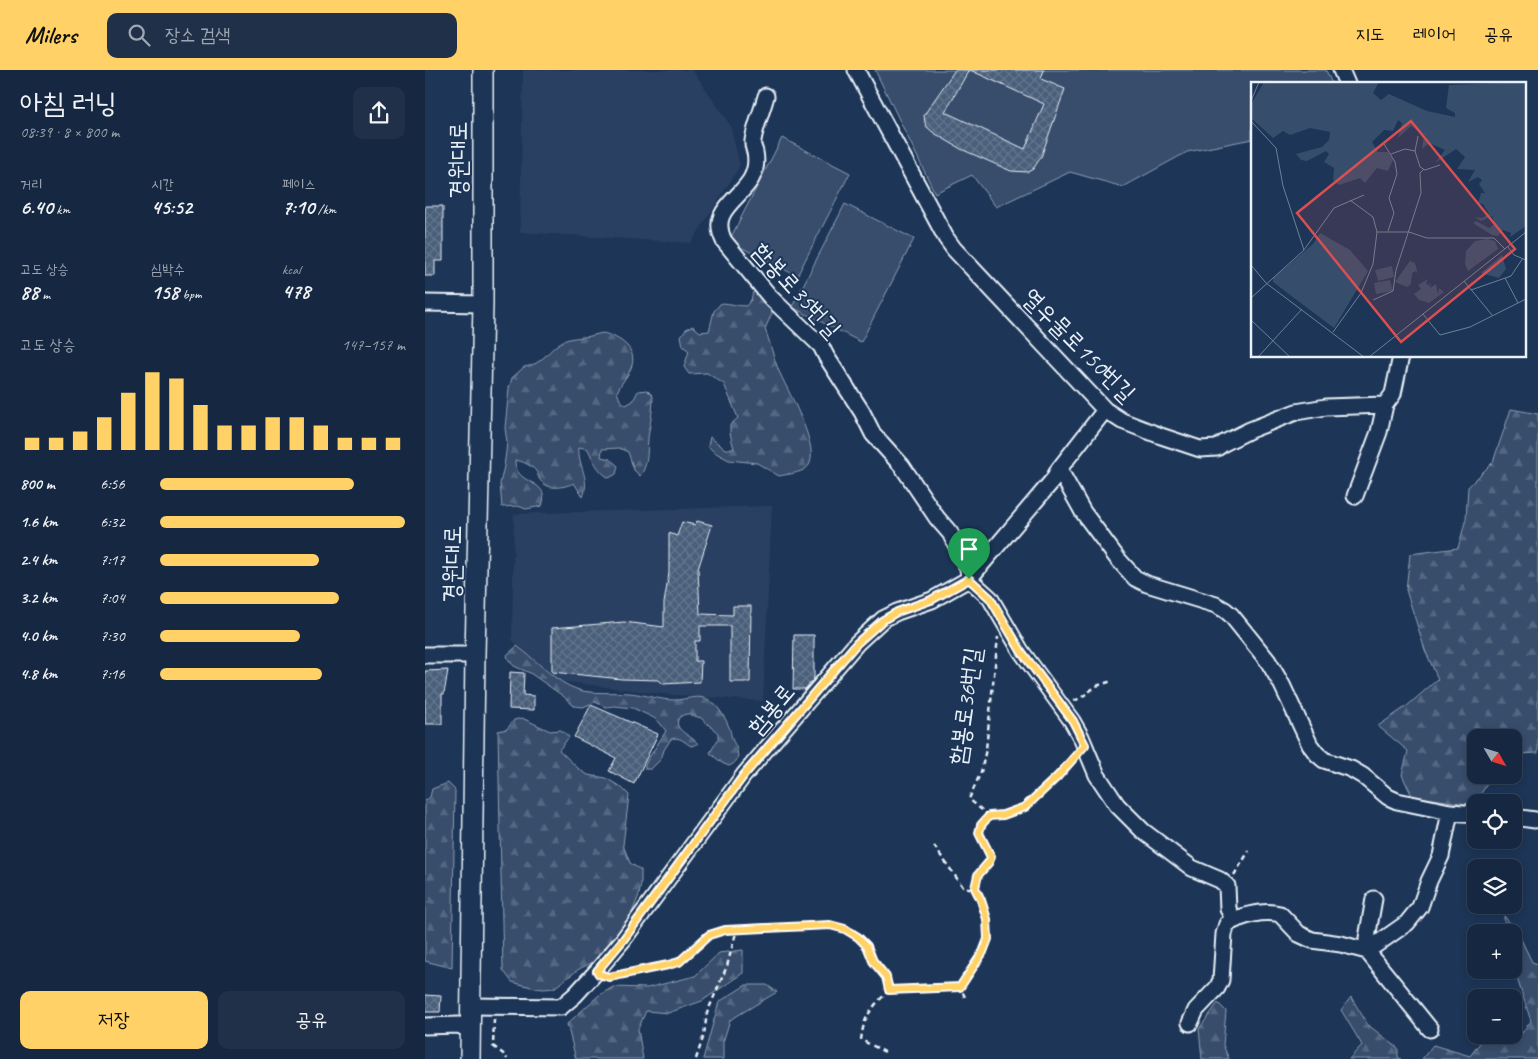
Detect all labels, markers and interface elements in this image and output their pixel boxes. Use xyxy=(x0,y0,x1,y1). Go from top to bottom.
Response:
search box xyxy=(107,13,457,58)
text: Milers xyxy=(25,20,77,50)
icon: search xyxy=(125,21,153,49)
text: 장소 검색 xyxy=(165,23,231,47)
text: 지도 xyxy=(1356,23,1385,45)
text: 레이어 xyxy=(1413,23,1456,45)
text: 공유 xyxy=(1484,23,1513,45)
inset map xyxy=(1251,82,1525,358)
text: 아침 러닝 xyxy=(20,85,117,120)
button: share xyxy=(353,87,405,139)
street label: 경원대로 xyxy=(443,121,473,199)
text: 08:39 · 8 × 800 m xyxy=(20,122,119,142)
text: 거리 xyxy=(20,176,43,193)
text: 시간 xyxy=(151,176,174,193)
text: 페이스 xyxy=(282,176,316,193)
text: 6.40 xyxy=(20,194,53,220)
text: 45:52 xyxy=(151,194,192,220)
text: 7:10 xyxy=(282,194,314,220)
text: km xyxy=(53,201,70,218)
text: /km xyxy=(314,201,336,218)
street label: 함봉로35번길 xyxy=(746,236,848,344)
text: 고도 상승 xyxy=(20,261,68,278)
text: 심박수 xyxy=(151,261,185,278)
text: kcal xyxy=(282,261,301,278)
text: 478 xyxy=(282,278,310,304)
text: 88 xyxy=(20,279,39,305)
text: 158 xyxy=(151,279,179,305)
street label: 열우물로150번길 xyxy=(1016,282,1142,408)
text: m xyxy=(39,286,50,303)
text: bpm xyxy=(179,286,202,303)
text: 고도 상승 xyxy=(20,335,75,355)
text: 147–157 m xyxy=(342,335,405,355)
text: 800 m xyxy=(20,474,55,494)
text: 6:56 xyxy=(100,474,125,494)
text: 1.6 km xyxy=(20,512,58,532)
text: 6:32 xyxy=(100,512,125,532)
street label: 경원대로 xyxy=(436,525,468,603)
pin xyxy=(948,528,990,579)
icon: arrive xyxy=(955,535,983,563)
text: 2.4 km xyxy=(20,550,57,570)
text: 7:17 xyxy=(100,550,125,570)
text: 3.2 km xyxy=(20,588,57,608)
text: 7:04 xyxy=(100,588,125,608)
text: 4.0 km xyxy=(20,626,57,646)
text: 7:30 xyxy=(100,626,125,646)
street label: 함봉로36번길 xyxy=(942,645,988,767)
text: 4.8 km xyxy=(20,664,57,684)
text: 7:16 xyxy=(100,664,125,684)
street label: 함봉로 xyxy=(741,677,801,741)
north arrow xyxy=(1467,729,1523,784)
map controls xyxy=(1467,729,1522,1044)
button: locate xyxy=(1467,794,1522,849)
button: layers xyxy=(1467,859,1522,914)
button: + xyxy=(1467,924,1522,979)
button: − xyxy=(1467,989,1522,1044)
button: 저장 xyxy=(20,991,208,1049)
button: 공유 xyxy=(218,991,405,1049)

